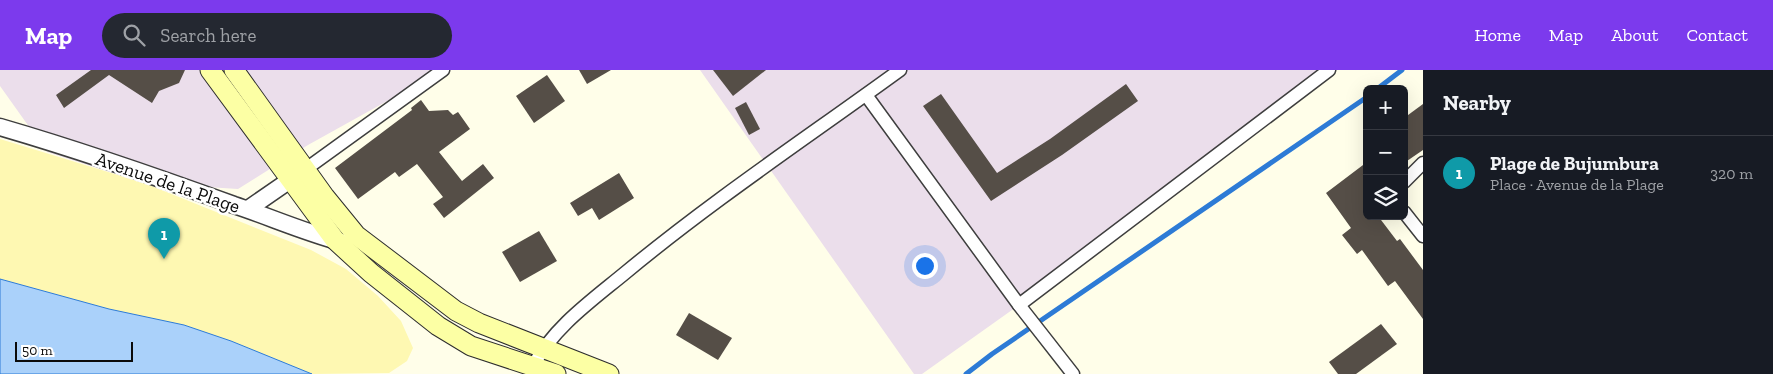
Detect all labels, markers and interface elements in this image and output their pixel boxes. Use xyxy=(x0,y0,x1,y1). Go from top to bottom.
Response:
search box xyxy=(102,13,452,58)
text: Map xyxy=(25,21,72,50)
icon: search xyxy=(120,21,148,49)
text: Search here xyxy=(160,24,257,47)
text: Home xyxy=(1474,24,1521,46)
text: Map xyxy=(1549,24,1583,46)
text: About xyxy=(1611,24,1658,46)
text: Contact xyxy=(1686,24,1748,46)
map controls xyxy=(1363,85,1408,220)
button: + xyxy=(1363,85,1408,130)
text: Nearby xyxy=(1443,90,1511,115)
button: − xyxy=(1363,130,1408,175)
street label: Avenue de la Plage xyxy=(93,147,243,218)
text: Plage de Bujumbura xyxy=(1490,152,1659,175)
text: 1 xyxy=(1456,164,1462,183)
text: 320 m xyxy=(1710,164,1753,183)
button: layers xyxy=(1363,175,1408,220)
text: Place · Avenue de la Plage xyxy=(1490,175,1664,194)
pin: 1 xyxy=(148,218,180,259)
your location xyxy=(912,253,938,279)
scale bar xyxy=(15,339,132,362)
text: 50 m xyxy=(22,342,53,359)

